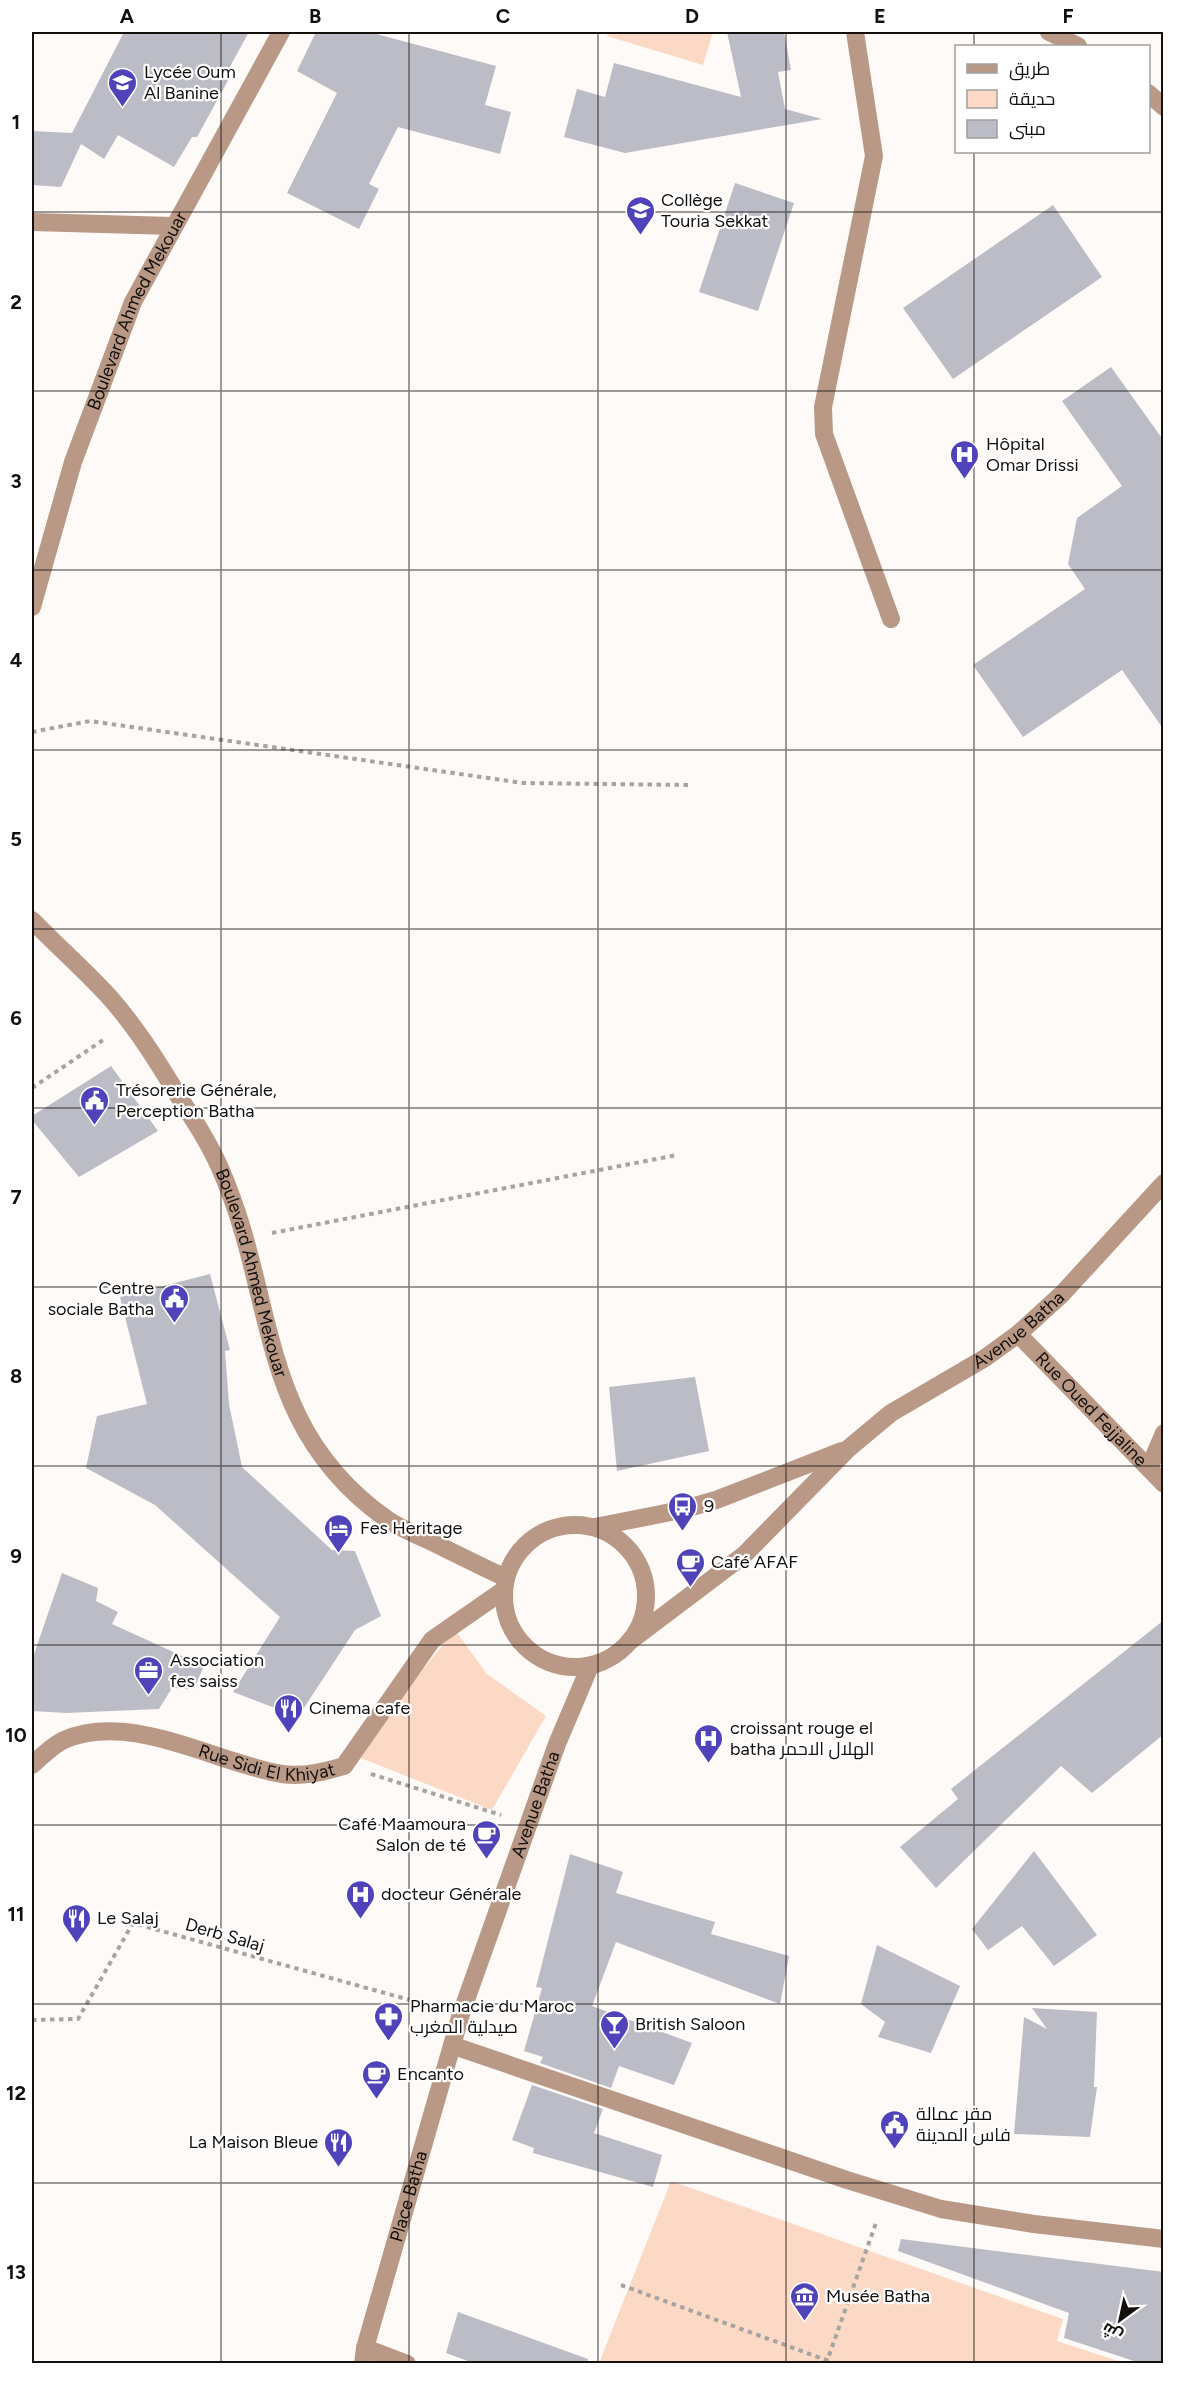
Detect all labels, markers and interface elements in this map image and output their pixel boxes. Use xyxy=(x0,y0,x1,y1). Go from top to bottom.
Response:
text: A xyxy=(120,4,135,28)
text: B xyxy=(309,4,321,28)
text: C xyxy=(496,4,510,28)
text: D xyxy=(685,4,699,28)
text: E xyxy=(874,4,886,28)
text: F xyxy=(1062,4,1074,28)
legend xyxy=(955,45,1150,153)
text: طريق xyxy=(1009,58,1050,81)
place label: Lycée Oum Al Banine xyxy=(144,61,236,104)
school or university icon: Lycée Oum Al Banine xyxy=(107,66,139,108)
text: حديقة xyxy=(1009,88,1055,110)
text: 1 xyxy=(12,110,20,134)
text: مبنى xyxy=(1009,118,1046,140)
place label: Collège Touria Sekkat xyxy=(661,189,769,232)
school or university icon: Collège Touria Sekkat xyxy=(624,194,656,236)
street label: Boulevard Ahmed Mekouar xyxy=(82,208,191,413)
text: 2 xyxy=(10,290,22,314)
place label: Hôpital Omar Drissi xyxy=(986,433,1079,476)
hospital icon: Hôpital Omar Drissi xyxy=(949,438,981,480)
text: 3 xyxy=(10,469,22,493)
text: 4 xyxy=(10,648,23,672)
text: 5 xyxy=(10,827,22,851)
text: 6 xyxy=(10,1006,22,1030)
place label: Trésorerie Générale, Perception Batha xyxy=(116,1079,277,1122)
public building icon: Trésorerie Générale, Perception Batha xyxy=(79,1084,111,1126)
street label: Boulevard Ahmed Mekouar xyxy=(211,1165,292,1380)
text: 7 xyxy=(10,1185,22,1209)
place label: Centre sociale Batha xyxy=(48,1277,154,1320)
public building icon: Centre sociale Batha xyxy=(159,1282,191,1324)
street label: Avenue Batha xyxy=(969,1286,1069,1374)
street label: Rue Oued Fejjaline xyxy=(1031,1348,1152,1471)
text: 8 xyxy=(10,1364,22,1388)
bus stop icon: 9 xyxy=(667,1490,699,1532)
place label: 9 xyxy=(704,1495,714,1517)
hotel icon: Fes Heritage xyxy=(323,1512,355,1554)
place label: Fes Heritage xyxy=(360,1517,462,1539)
text: 9 xyxy=(10,1544,22,1568)
cafe icon: Café AFAF xyxy=(674,1546,706,1588)
place label: Café AFAF xyxy=(711,1551,798,1573)
place label: Association fes saiss xyxy=(170,1649,264,1692)
office icon: Association fes saiss xyxy=(133,1654,165,1696)
restaurant icon: Cinema cafe xyxy=(272,1692,304,1734)
place label: Cinema cafe xyxy=(309,1697,410,1719)
place label: croissant rouge el batha الهلال الاحمر xyxy=(730,1717,874,1760)
hospital icon: croissant rouge el batha الهلال الاحمر xyxy=(693,1722,725,1764)
text: 10 xyxy=(5,1723,27,1747)
street label: Rue Sidi El Khiyat xyxy=(196,1740,338,1786)
street label: Avenue Batha xyxy=(506,1748,565,1861)
place label: Café Maamoura Salon de té xyxy=(338,1813,466,1856)
cafe icon: Café Maamoura Salon de té xyxy=(471,1818,503,1860)
hospital icon: docteur Générale xyxy=(344,1878,376,1920)
place label: docteur Générale xyxy=(381,1883,522,1905)
text: 11 xyxy=(8,1902,24,1926)
restaurant icon: Le Salaj xyxy=(60,1902,92,1944)
place label: Le Salaj xyxy=(97,1907,159,1929)
street label: Derb Salaj xyxy=(183,1913,267,1957)
place label: Pharmacie du Maroc صيدلية المغرب xyxy=(410,1995,574,2038)
pharmacy icon: Pharmacie du Maroc صيدلية المغرب xyxy=(373,2000,405,2042)
bar icon: British Saloon xyxy=(598,2008,630,2050)
place label: British Saloon xyxy=(635,2013,745,2035)
cafe icon: Encanto xyxy=(360,2058,392,2100)
place label: Encanto xyxy=(397,2063,464,2085)
text: 12 xyxy=(6,2081,26,2105)
place label: مقر عمالة فاس المدينة xyxy=(916,2103,1011,2146)
public building icon: مقر عمالة فاس المدينة xyxy=(879,2108,911,2150)
restaurant icon: La Maison Bleue xyxy=(323,2126,355,2168)
place label: La Maison Bleue xyxy=(188,2131,318,2153)
street label: Place Batha xyxy=(385,2148,432,2244)
text: 13 xyxy=(6,2260,26,2284)
museum icon: Musée Batha xyxy=(789,2280,821,2322)
place label: Musée Batha xyxy=(826,2285,930,2307)
north arrow xyxy=(1090,2290,1150,2350)
text: ش xyxy=(1098,2319,1126,2346)

